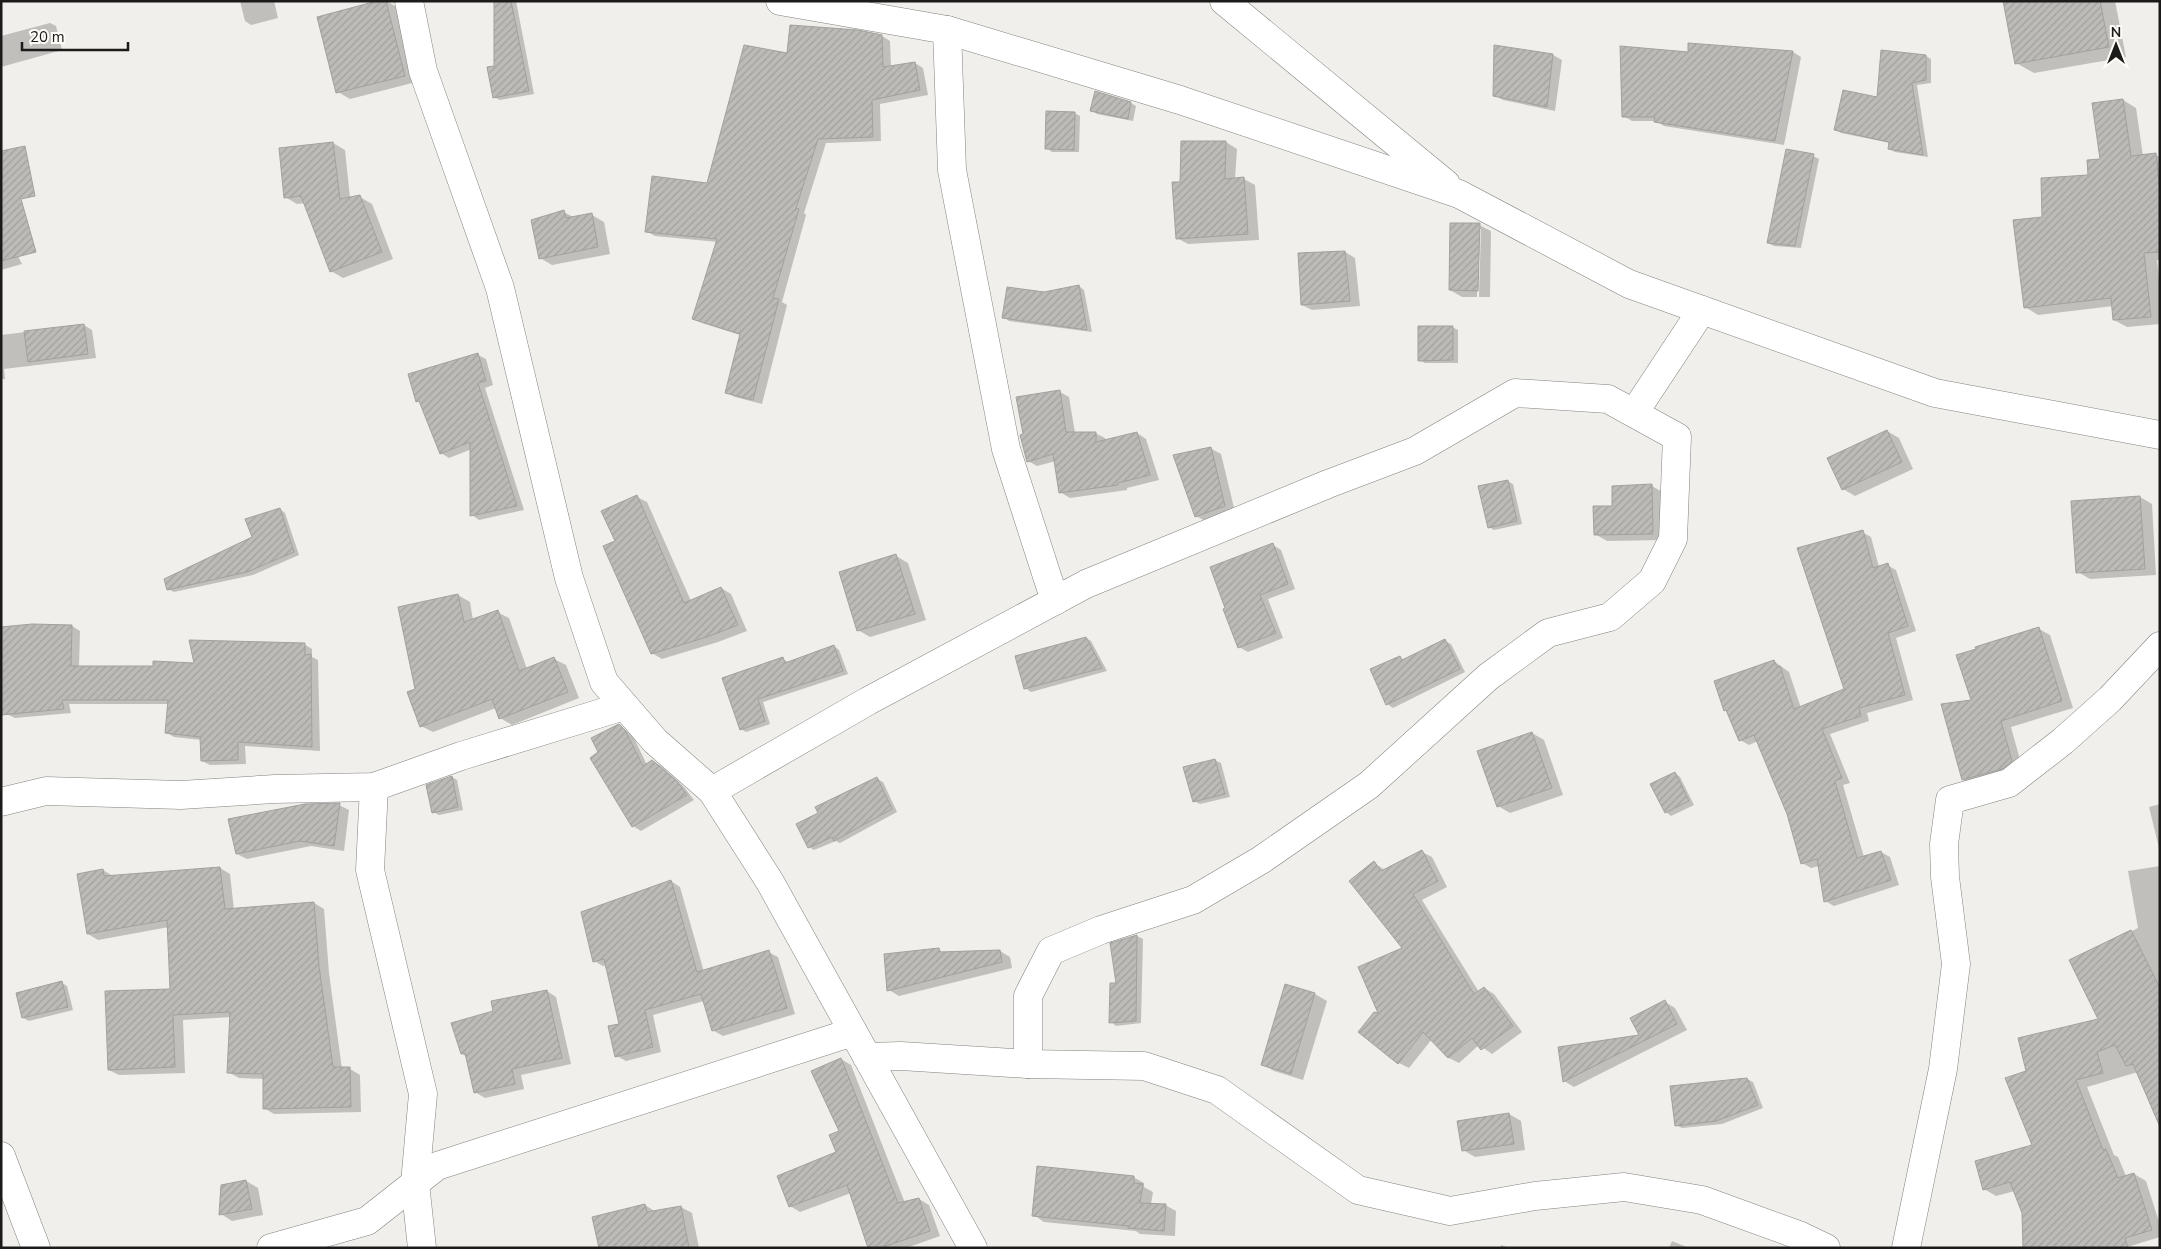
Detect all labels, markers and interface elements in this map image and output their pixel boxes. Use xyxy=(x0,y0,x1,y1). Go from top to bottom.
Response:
scale bar xyxy=(22,20,129,52)
north arrow xyxy=(2091,20,2141,70)
text: N xyxy=(2111,23,2121,42)
text: 20 m xyxy=(30,27,65,47)

